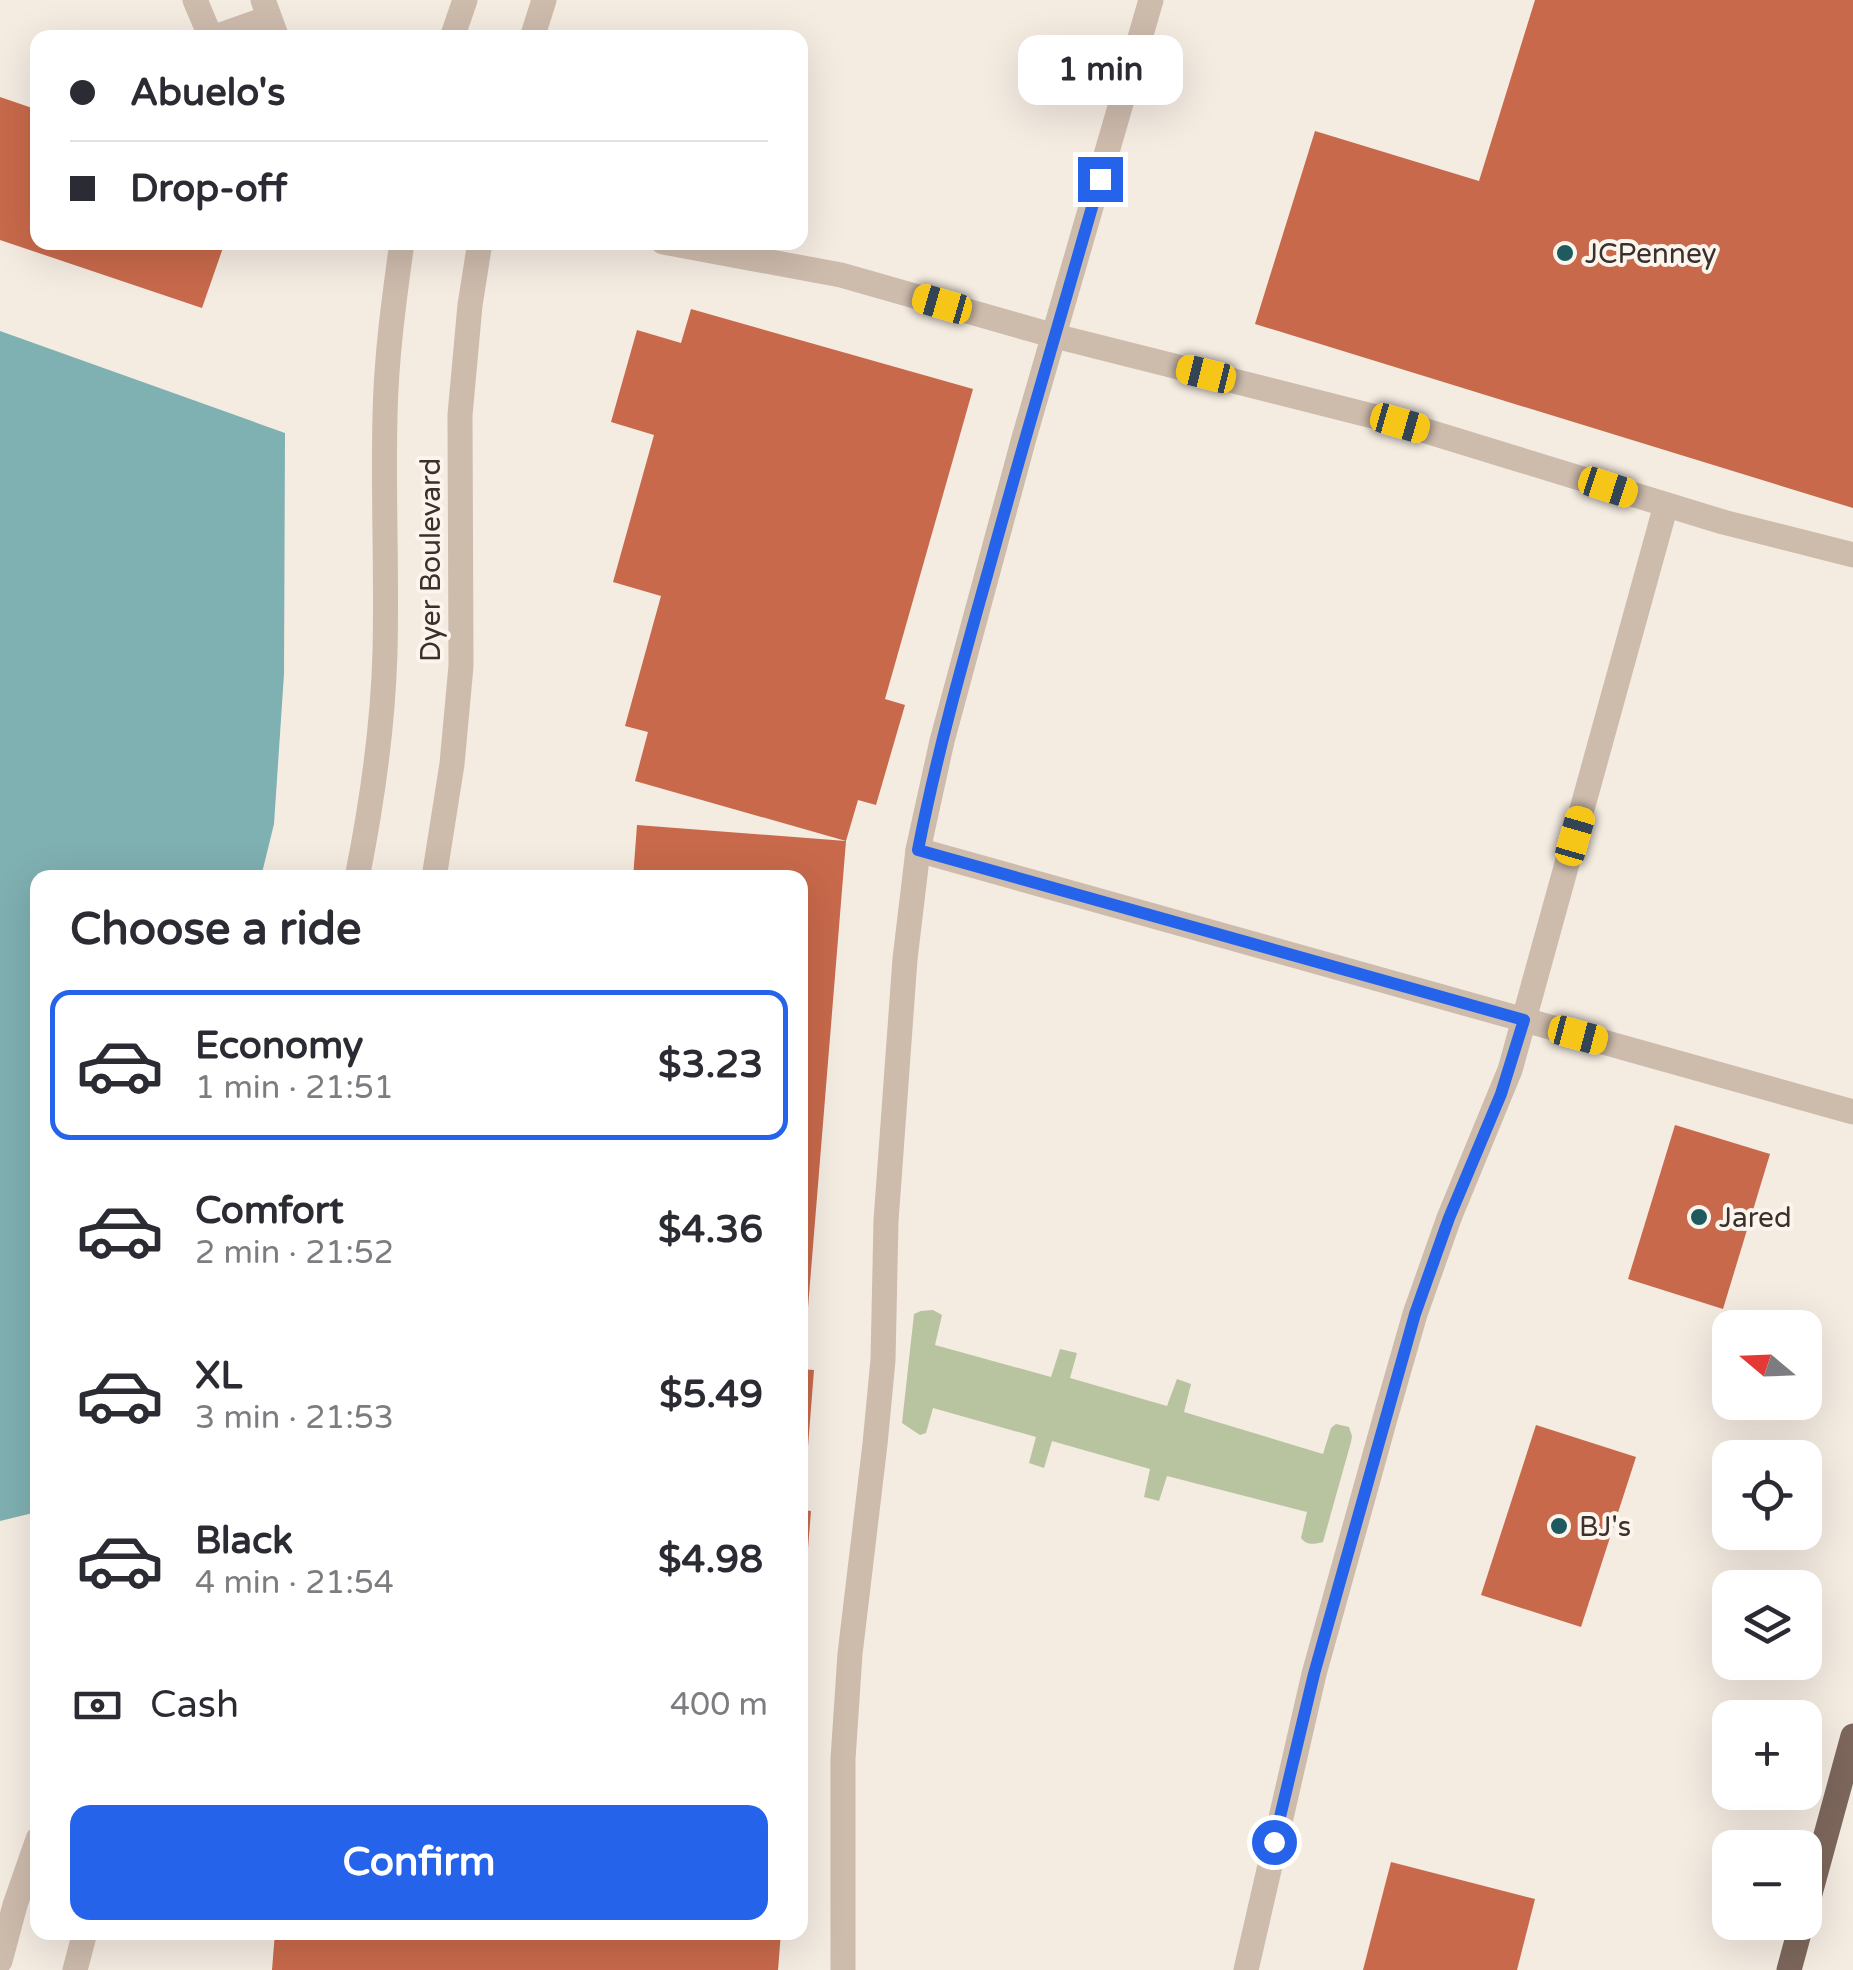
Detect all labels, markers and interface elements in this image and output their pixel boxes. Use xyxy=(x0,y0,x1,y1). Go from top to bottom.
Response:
callout: 1 min xyxy=(1018,34,1182,104)
text: 1 min xyxy=(1058,51,1143,89)
text: Abuelo's xyxy=(130,70,286,116)
route end xyxy=(1078,157,1123,202)
text: Drop-off xyxy=(130,166,287,212)
place label: JCPenney xyxy=(1585,237,1717,271)
marker: JCPenney xyxy=(1554,242,1576,264)
car xyxy=(909,281,975,327)
car xyxy=(1173,352,1239,396)
car xyxy=(1367,400,1433,446)
street label: Dyer Boulevard xyxy=(414,458,448,662)
car xyxy=(1575,463,1641,511)
car xyxy=(1552,803,1598,869)
text: Choose a ride xyxy=(70,903,361,957)
car xyxy=(1545,1013,1611,1057)
icon: car xyxy=(75,1020,165,1110)
text: Economy xyxy=(195,1023,363,1069)
text: $3.23 xyxy=(658,1042,763,1088)
text: 1 min · 21:51 xyxy=(195,1069,394,1107)
icon: car xyxy=(75,1185,165,1275)
text: Comfort xyxy=(195,1188,344,1234)
place label: Jared xyxy=(1719,1201,1792,1235)
marker: Jared xyxy=(1688,1206,1710,1228)
text: $4.36 xyxy=(658,1207,763,1253)
text: 2 min · 21:52 xyxy=(195,1234,394,1272)
north arrow xyxy=(1712,1310,1822,1420)
map controls xyxy=(1712,1310,1822,1940)
icon: car xyxy=(75,1350,165,1440)
text: XL xyxy=(195,1353,242,1399)
text: $5.49 xyxy=(659,1372,763,1418)
text: 3 min · 21:53 xyxy=(195,1399,394,1437)
button: locate xyxy=(1712,1440,1822,1550)
place label: BJ's xyxy=(1579,1510,1631,1544)
icon: car xyxy=(75,1515,165,1605)
marker: BJ's xyxy=(1548,1515,1570,1537)
text: Black xyxy=(195,1518,293,1564)
text: $4.98 xyxy=(658,1537,763,1583)
text: 4 min · 21:54 xyxy=(195,1564,394,1602)
button: layers xyxy=(1712,1570,1822,1680)
icon: cash xyxy=(70,1678,125,1733)
text: Cash xyxy=(150,1682,239,1728)
text: 400 m xyxy=(670,1686,768,1724)
button: + xyxy=(1712,1700,1822,1810)
button: Confirm xyxy=(70,1805,768,1920)
route start xyxy=(1252,1820,1297,1865)
button: − xyxy=(1712,1830,1822,1940)

